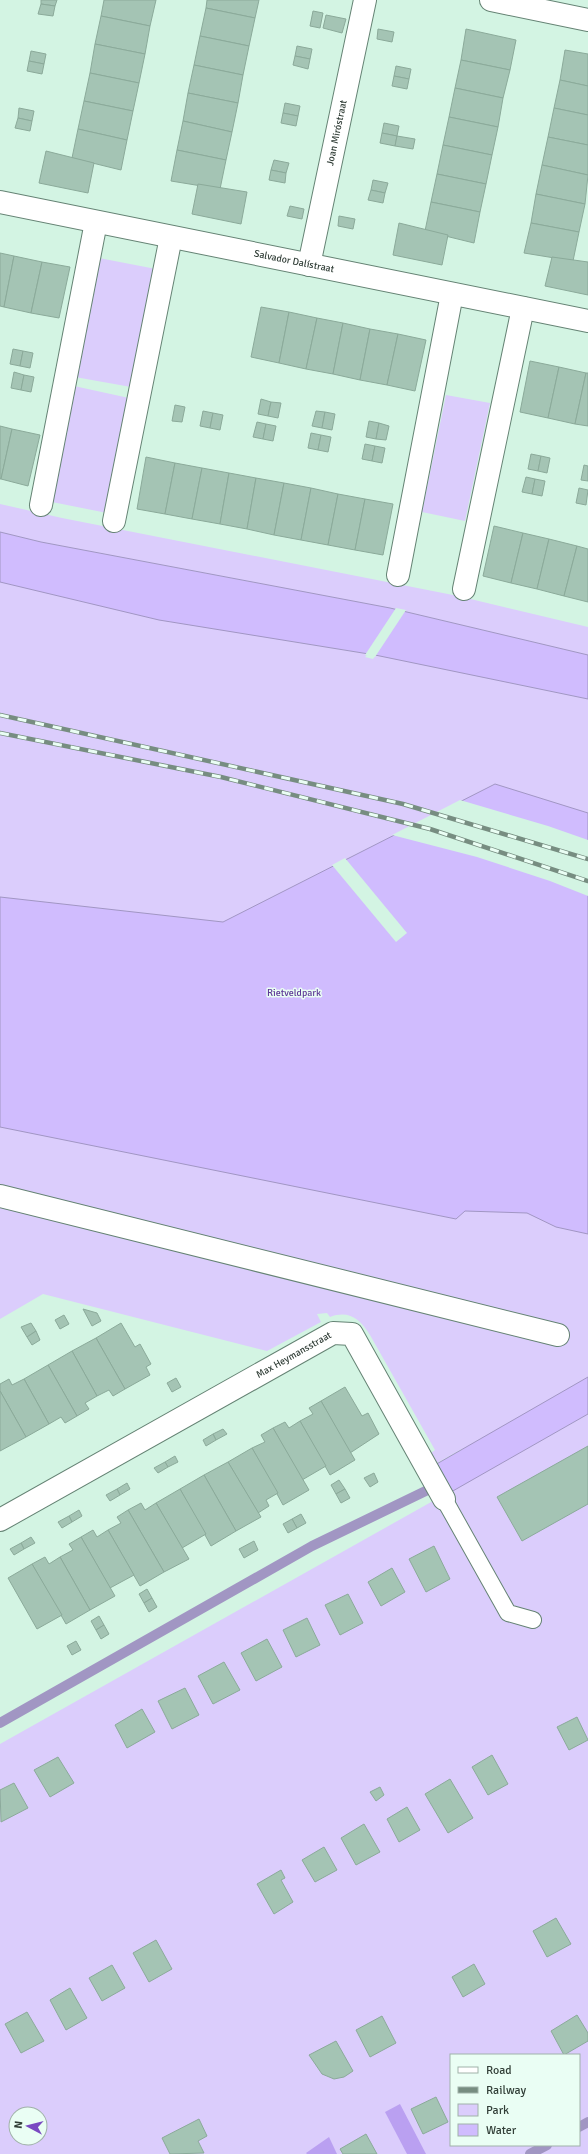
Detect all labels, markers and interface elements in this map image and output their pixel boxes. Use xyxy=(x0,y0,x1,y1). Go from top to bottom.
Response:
street label: Joan Miróstraat xyxy=(324,98,350,167)
street label: Salvador Dalístraat xyxy=(253,248,336,276)
park label: Rietveldpark xyxy=(267,987,321,999)
street label: Max Heymansstraat xyxy=(254,1329,334,1381)
legend xyxy=(450,2054,580,2146)
text: Road xyxy=(486,2063,512,2078)
text: Railway xyxy=(486,2083,526,2098)
text: Park xyxy=(486,2103,509,2118)
north arrow xyxy=(8,2106,48,2146)
text: N xyxy=(12,2120,25,2129)
text: Water xyxy=(486,2123,517,2138)

